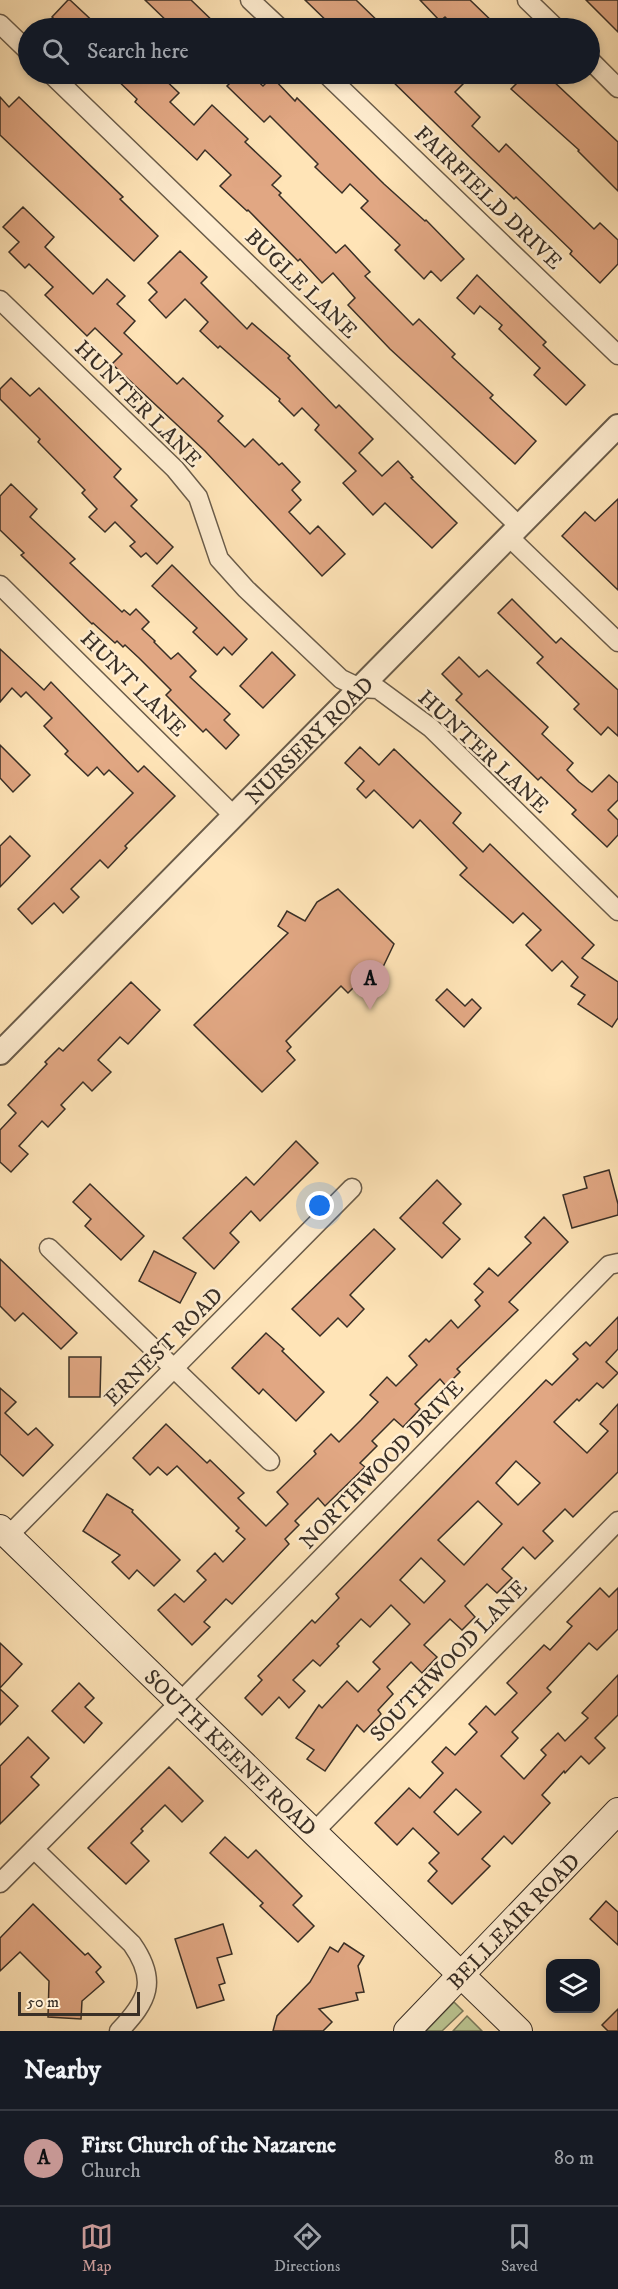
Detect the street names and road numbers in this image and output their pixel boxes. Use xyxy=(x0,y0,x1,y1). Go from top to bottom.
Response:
street label: FAIRFIELD DRIVE xyxy=(408,121,567,276)
street label: BUGLE LANE xyxy=(239,224,363,344)
street label: HUNTER LANE xyxy=(69,335,207,473)
street label: HUNT LANE xyxy=(74,625,192,743)
street label: NURSERY ROAD xyxy=(240,671,380,811)
street label: HUNTER LANE xyxy=(412,685,554,820)
street label: ERNEST ROAD xyxy=(99,1282,229,1412)
street label: NORTHWOOD DRIVE xyxy=(294,1375,470,1555)
street label: SOUTHWOOD LANE xyxy=(365,1574,533,1748)
street label: SOUTH KEENE ROAD xyxy=(138,1664,322,1842)
street label: BELLEAIR ROAD xyxy=(442,1848,586,1996)

